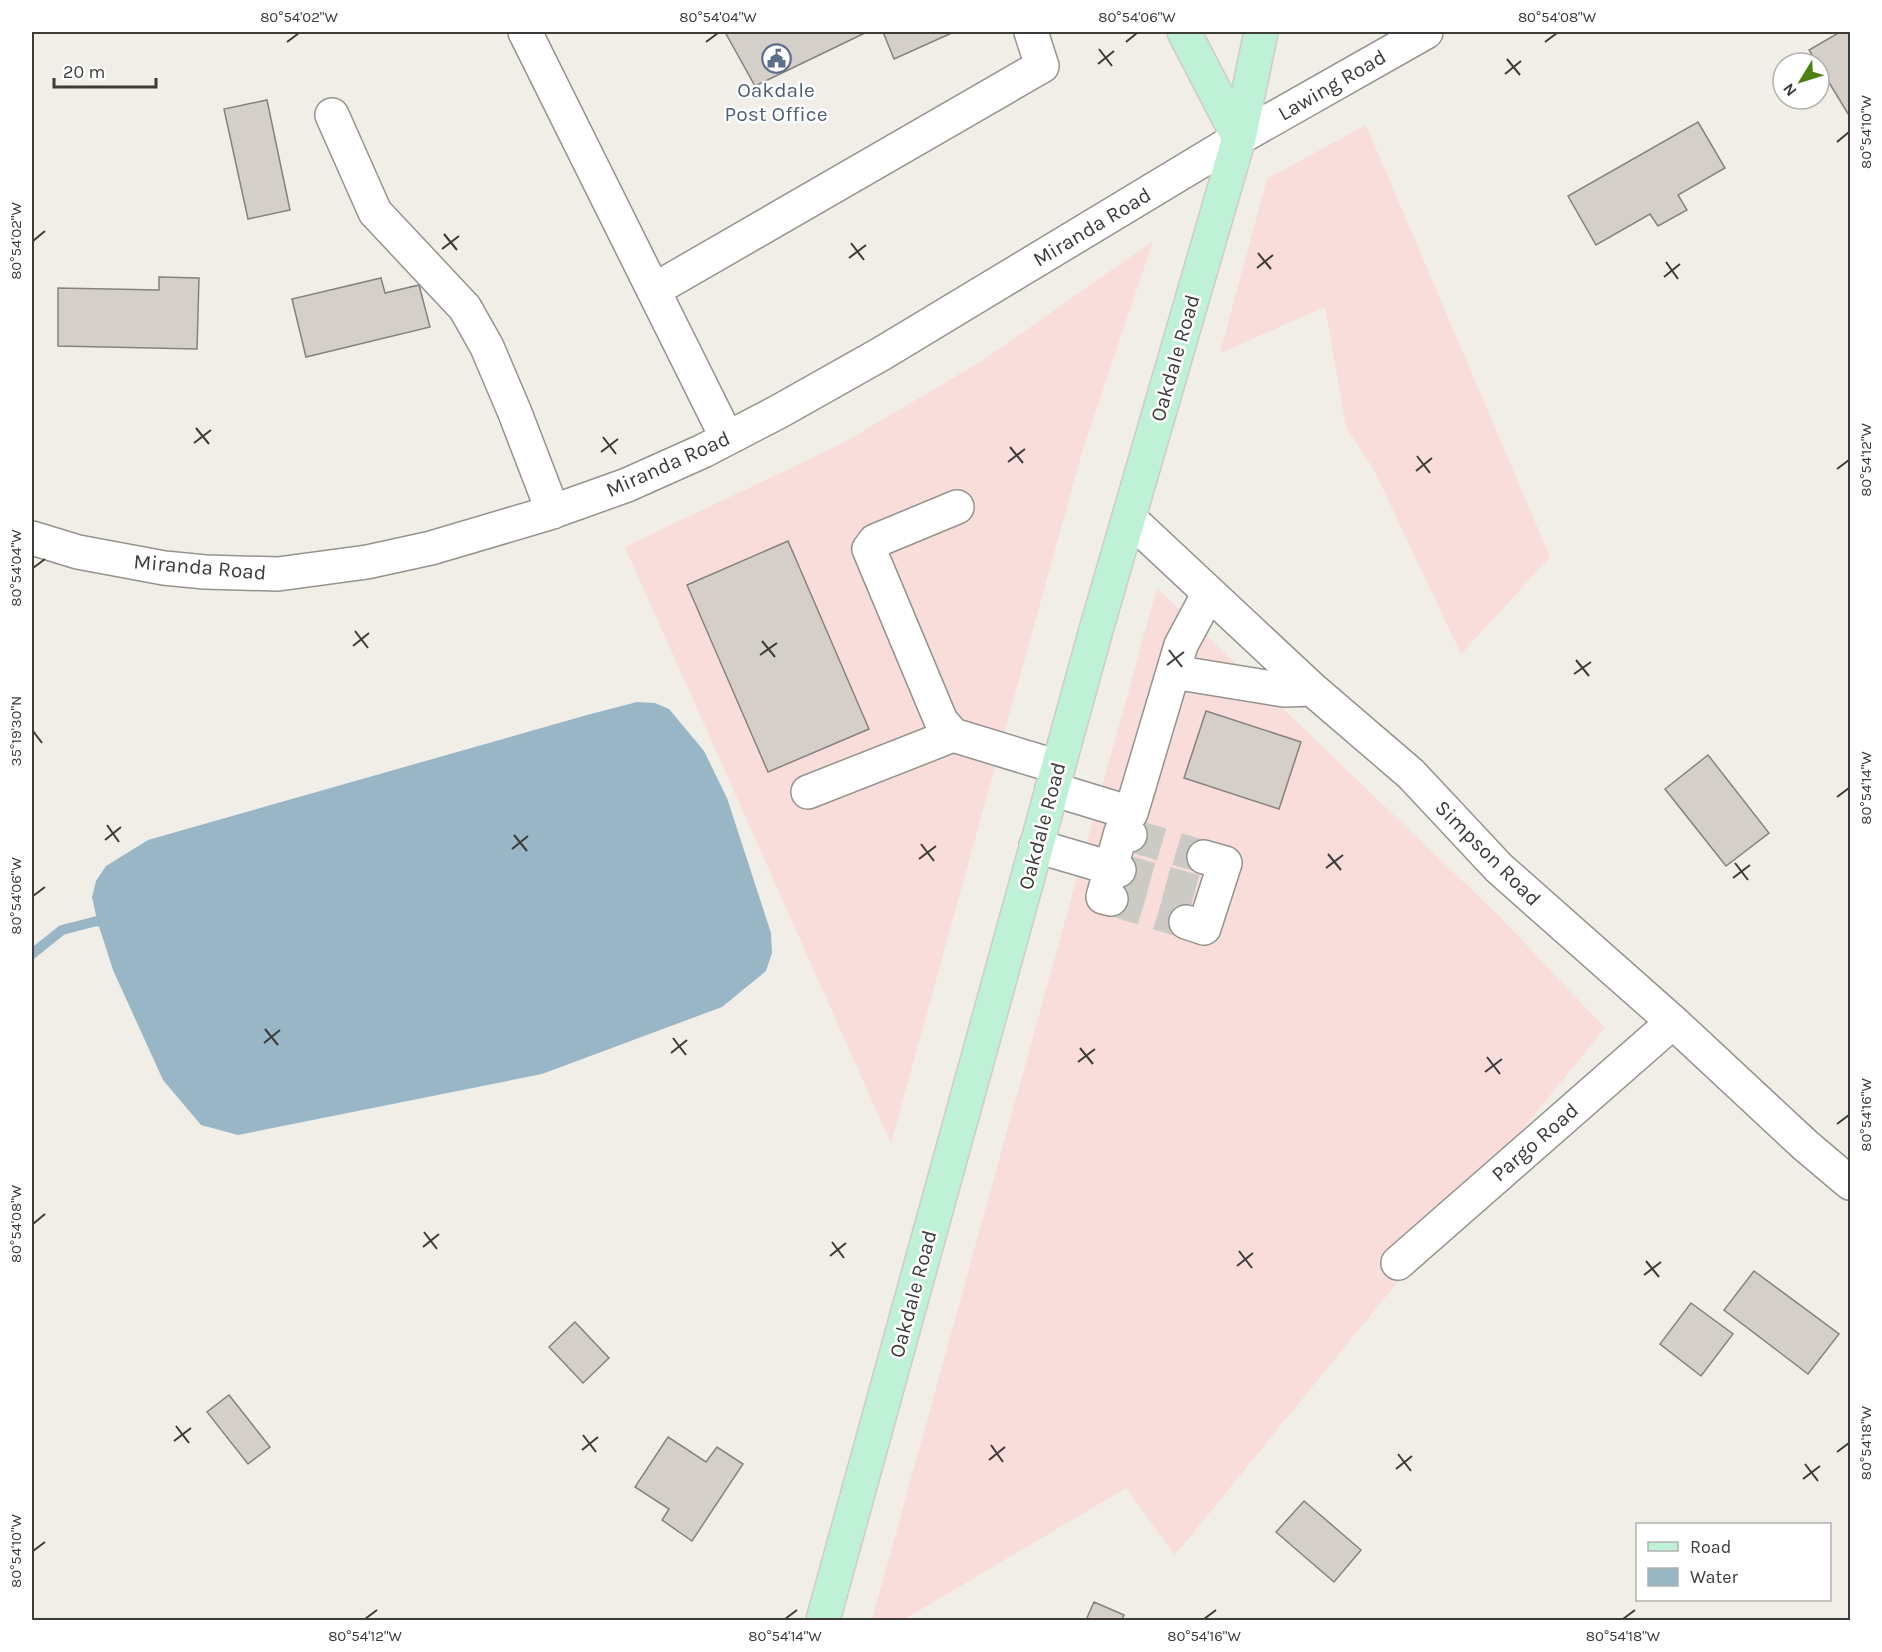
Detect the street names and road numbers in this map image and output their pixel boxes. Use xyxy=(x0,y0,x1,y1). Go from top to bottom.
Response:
street label: Lawing Road xyxy=(1274,44,1390,126)
street label: Miranda Road xyxy=(1029,182,1155,272)
street label: Oakdale Road xyxy=(1145,292,1205,424)
street label: Miranda Road xyxy=(602,426,734,502)
street label: Miranda Road xyxy=(133,549,267,585)
street label: Oakdale Road xyxy=(1013,760,1071,892)
street label: Simpson Road xyxy=(1430,795,1546,911)
street label: Pargo Road xyxy=(1487,1098,1583,1186)
street label: Oakdale Road xyxy=(884,1228,942,1360)

